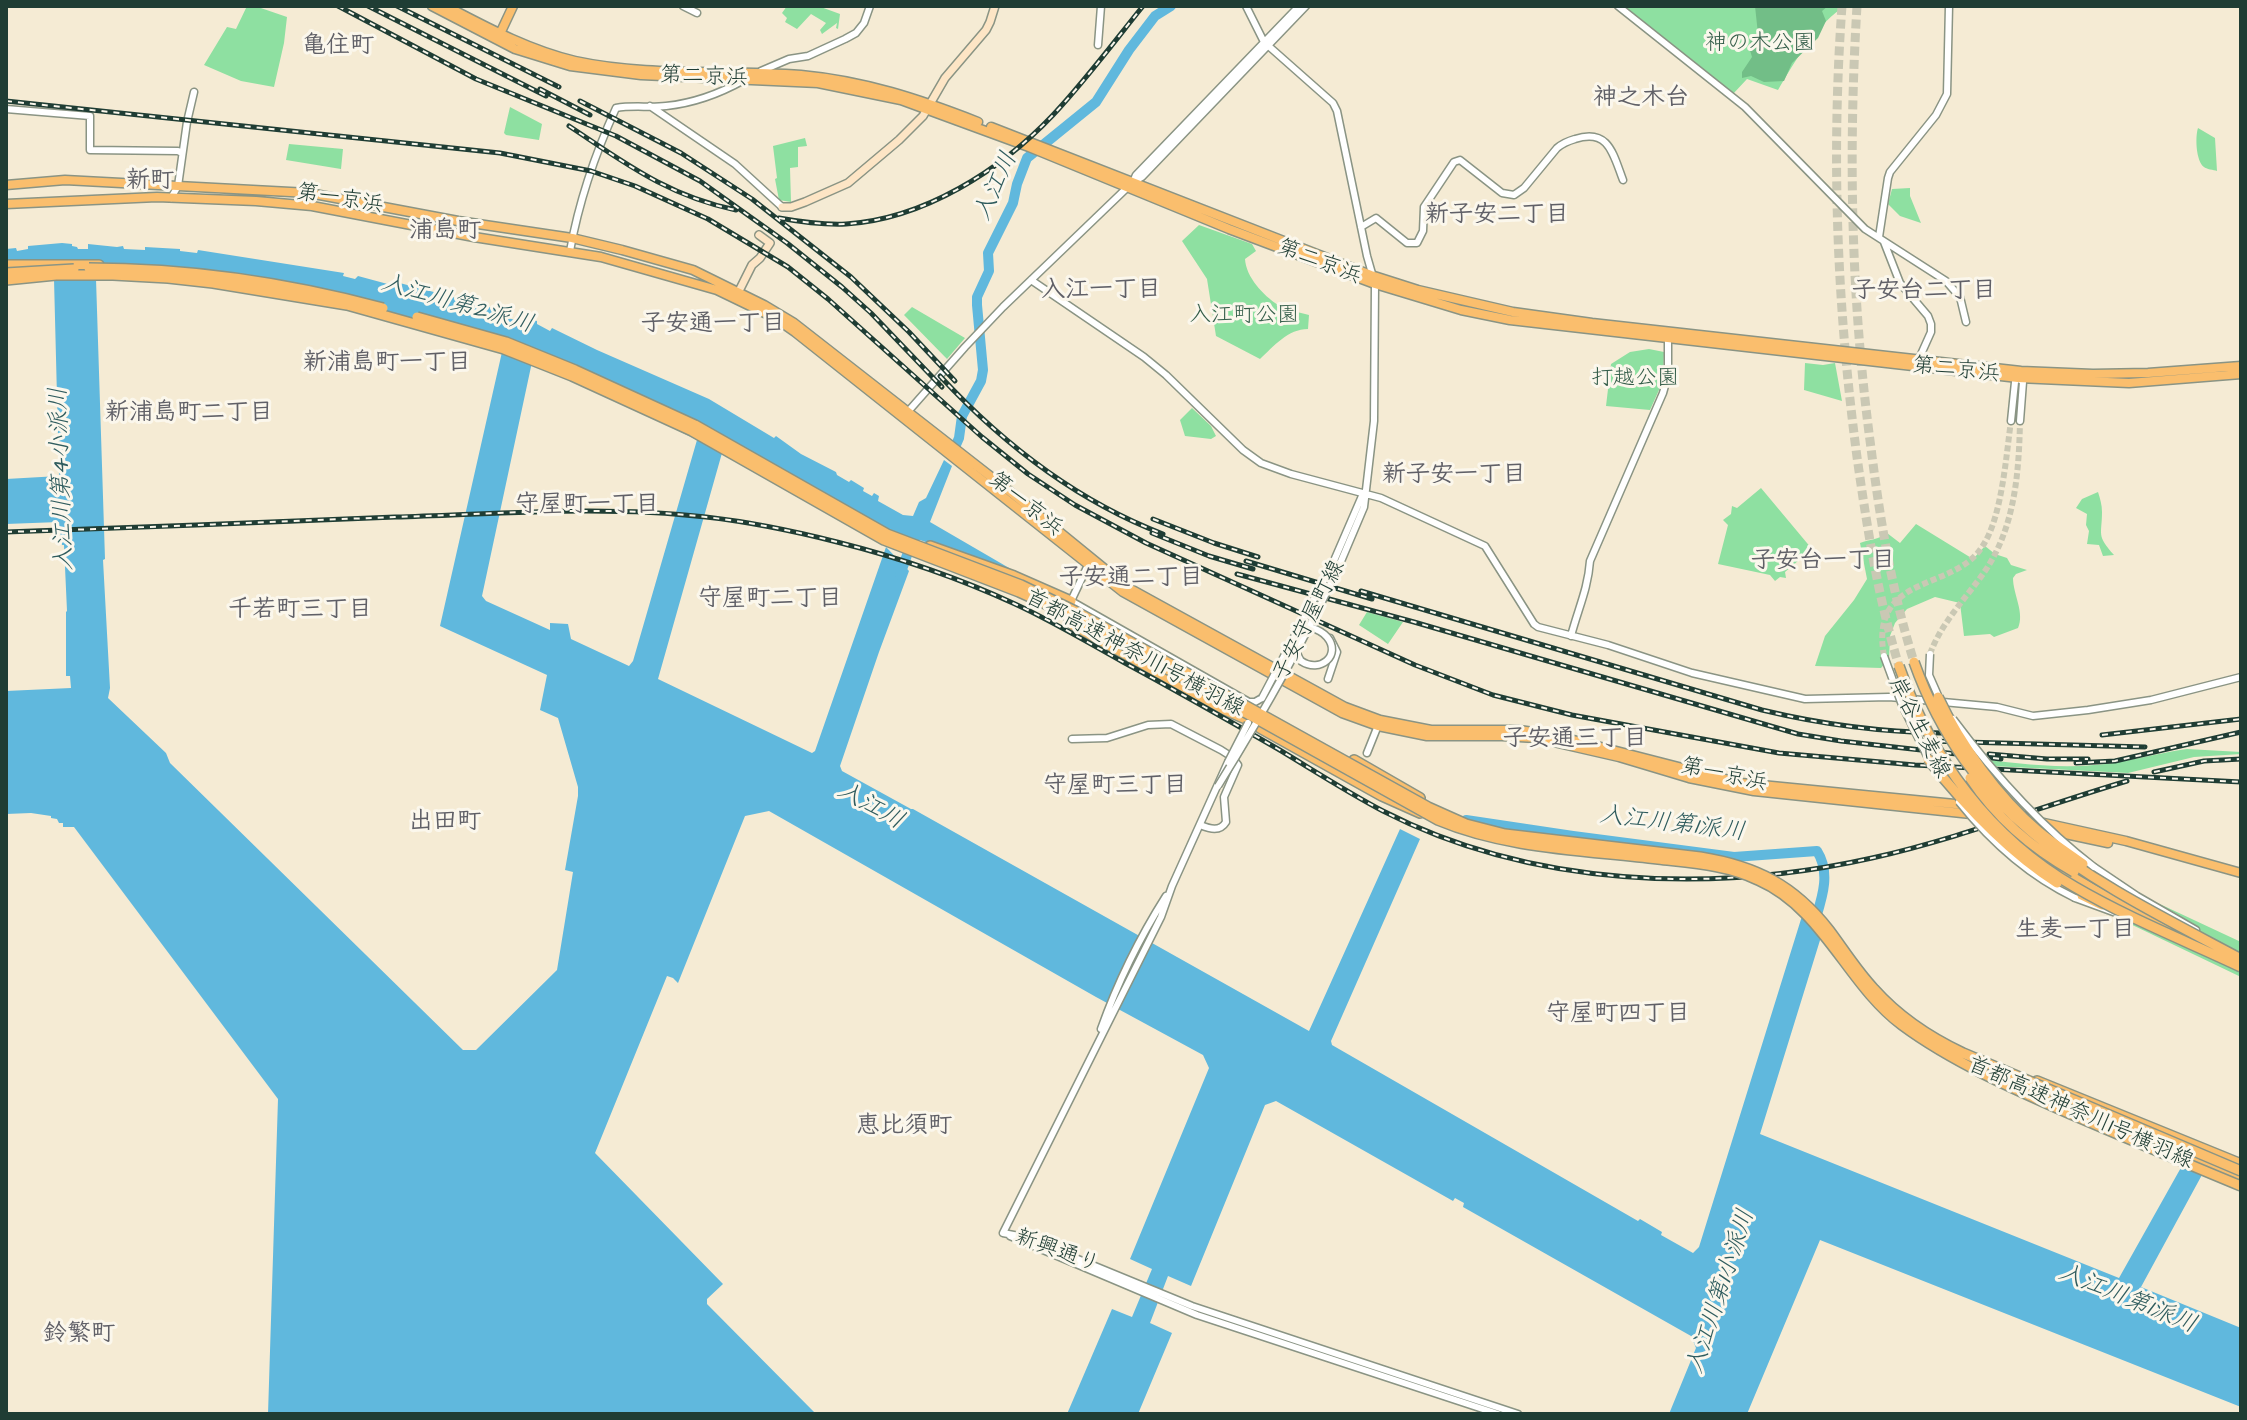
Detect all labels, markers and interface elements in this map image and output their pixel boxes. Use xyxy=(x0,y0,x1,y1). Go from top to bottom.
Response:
park label: 神の木公園 xyxy=(1705,31,1815,57)
district label: 亀住町 xyxy=(302,33,374,61)
street label: 第二京浜 xyxy=(660,63,748,93)
district label: 神之木台 xyxy=(1593,85,1689,113)
water label: 入江川 xyxy=(969,148,1025,226)
district label: 新町 xyxy=(126,168,174,196)
street label: 第一京浜 xyxy=(294,180,386,220)
district label: 新子安二丁目 xyxy=(1425,202,1569,230)
district label: 浦島町 xyxy=(409,218,481,246)
street label: 第二京浜 xyxy=(1273,235,1365,291)
water label: 入江川第2派川 xyxy=(377,269,537,341)
district label: 入江一丁目 xyxy=(1041,277,1161,305)
district label: 子安台二丁目 xyxy=(1852,278,1996,306)
park label: 入江町公園 xyxy=(1189,303,1299,329)
district label: 子安通一丁目 xyxy=(641,311,785,339)
district label: 新浦島町一丁目 xyxy=(303,350,471,378)
street label: 第二京浜 xyxy=(1911,353,2001,389)
park label: 打越公園 xyxy=(1591,366,1679,392)
water label: 入江川第4小派川 xyxy=(45,386,81,572)
district label: 新浦島町二丁目 xyxy=(105,400,273,428)
district label: 新子安一丁目 xyxy=(1382,462,1526,490)
street label: 第一京浜 xyxy=(982,467,1068,543)
district label: 守屋町一丁目 xyxy=(515,492,659,520)
district label: 子安台一丁目 xyxy=(1751,548,1895,576)
street label: 子安守屋町線 xyxy=(1268,556,1352,686)
district label: 子安通二丁目 xyxy=(1059,565,1203,593)
street label: 首都高速神奈川1号横羽線 xyxy=(1020,585,1248,723)
district label: 守屋町二丁目 xyxy=(698,586,842,614)
district label: 千若町三丁目 xyxy=(228,597,372,625)
street label: 岸谷生麦線 xyxy=(1881,673,1955,783)
district label: 子安通三丁目 xyxy=(1503,726,1647,754)
street label: 第一京浜 xyxy=(1678,754,1770,798)
district label: 守屋町三丁目 xyxy=(1043,773,1187,801)
water label: 入江川 xyxy=(832,777,908,837)
water label: 入江川第1派川 xyxy=(1597,802,1747,848)
district label: 出田町 xyxy=(409,809,481,837)
district label: 生麦一丁目 xyxy=(2015,917,2135,945)
district label: 守屋町四丁目 xyxy=(1546,1001,1690,1029)
street label: 首都高速神奈川1号横羽線 xyxy=(1963,1052,2197,1176)
district label: 恵比須町 xyxy=(856,1113,952,1141)
water label: 入江川第1小派川 xyxy=(1682,1206,1762,1378)
street label: 新興通り xyxy=(1011,1225,1103,1279)
water label: 入江川第1派川 xyxy=(2053,1259,2201,1341)
district label: 鈴繁町 xyxy=(43,1321,115,1349)

